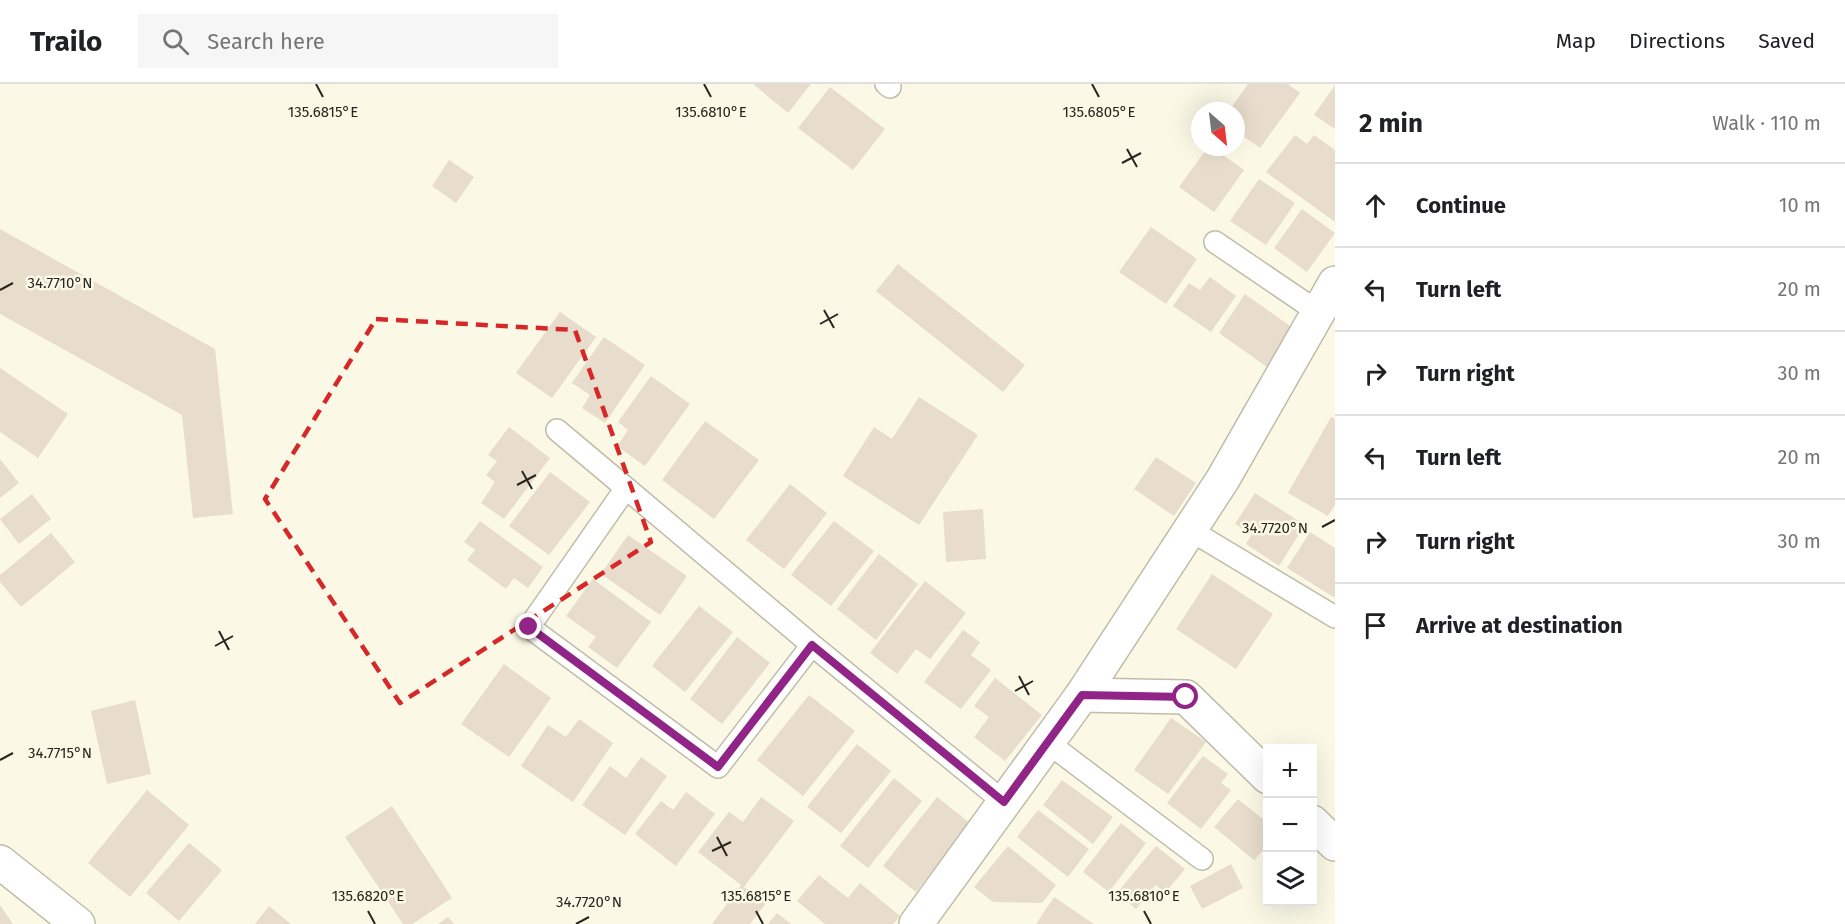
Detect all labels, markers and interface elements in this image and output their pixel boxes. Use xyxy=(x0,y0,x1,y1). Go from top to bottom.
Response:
search box xyxy=(138,14,558,68)
text: Trailo xyxy=(30,25,102,58)
icon: search xyxy=(159,25,192,58)
text: Search here xyxy=(207,28,325,55)
text: Map xyxy=(1556,28,1596,54)
text: Directions xyxy=(1629,28,1725,54)
text: Saved xyxy=(1758,28,1815,54)
north arrow xyxy=(1191,102,1245,156)
text: 135.6815°E xyxy=(288,103,358,121)
text: 135.6810°E xyxy=(675,103,747,121)
text: 135.6805°E xyxy=(1063,103,1135,121)
text: 2 min xyxy=(1359,108,1423,139)
text: Walk · 110 m xyxy=(1712,111,1821,135)
icon: ahead xyxy=(1359,189,1392,222)
text: Continue xyxy=(1416,192,1506,219)
text: 10 m xyxy=(1779,193,1821,217)
icon: left xyxy=(1359,273,1392,306)
text: 34.7710°N xyxy=(28,274,93,292)
text: Turn left xyxy=(1416,276,1501,303)
text: 20 m xyxy=(1778,277,1821,301)
icon: right xyxy=(1359,357,1392,390)
text: Turn right xyxy=(1416,360,1515,387)
text: 30 m xyxy=(1777,361,1821,385)
icon: left xyxy=(1359,441,1392,474)
text: Turn left xyxy=(1416,444,1501,471)
text: 20 m xyxy=(1778,445,1821,469)
text: 34.7720°N xyxy=(1242,519,1308,537)
icon: right xyxy=(1359,525,1392,558)
text: Turn right xyxy=(1416,528,1515,555)
text: 30 m xyxy=(1777,529,1821,553)
icon: arrive xyxy=(1359,609,1392,642)
text: Arrive at destination xyxy=(1416,612,1623,639)
route end xyxy=(515,613,541,639)
route start xyxy=(1172,683,1198,709)
text: 34.7715°N xyxy=(28,744,92,762)
map controls xyxy=(1263,744,1317,906)
button: + xyxy=(1263,744,1317,798)
button: − xyxy=(1263,798,1317,852)
button: layers xyxy=(1263,852,1317,906)
text: 135.6820°E xyxy=(332,887,404,905)
text: 135.6815°E xyxy=(721,887,791,905)
text: 135.6810°E xyxy=(1108,887,1180,905)
text: 34.7720°N xyxy=(556,893,622,911)

